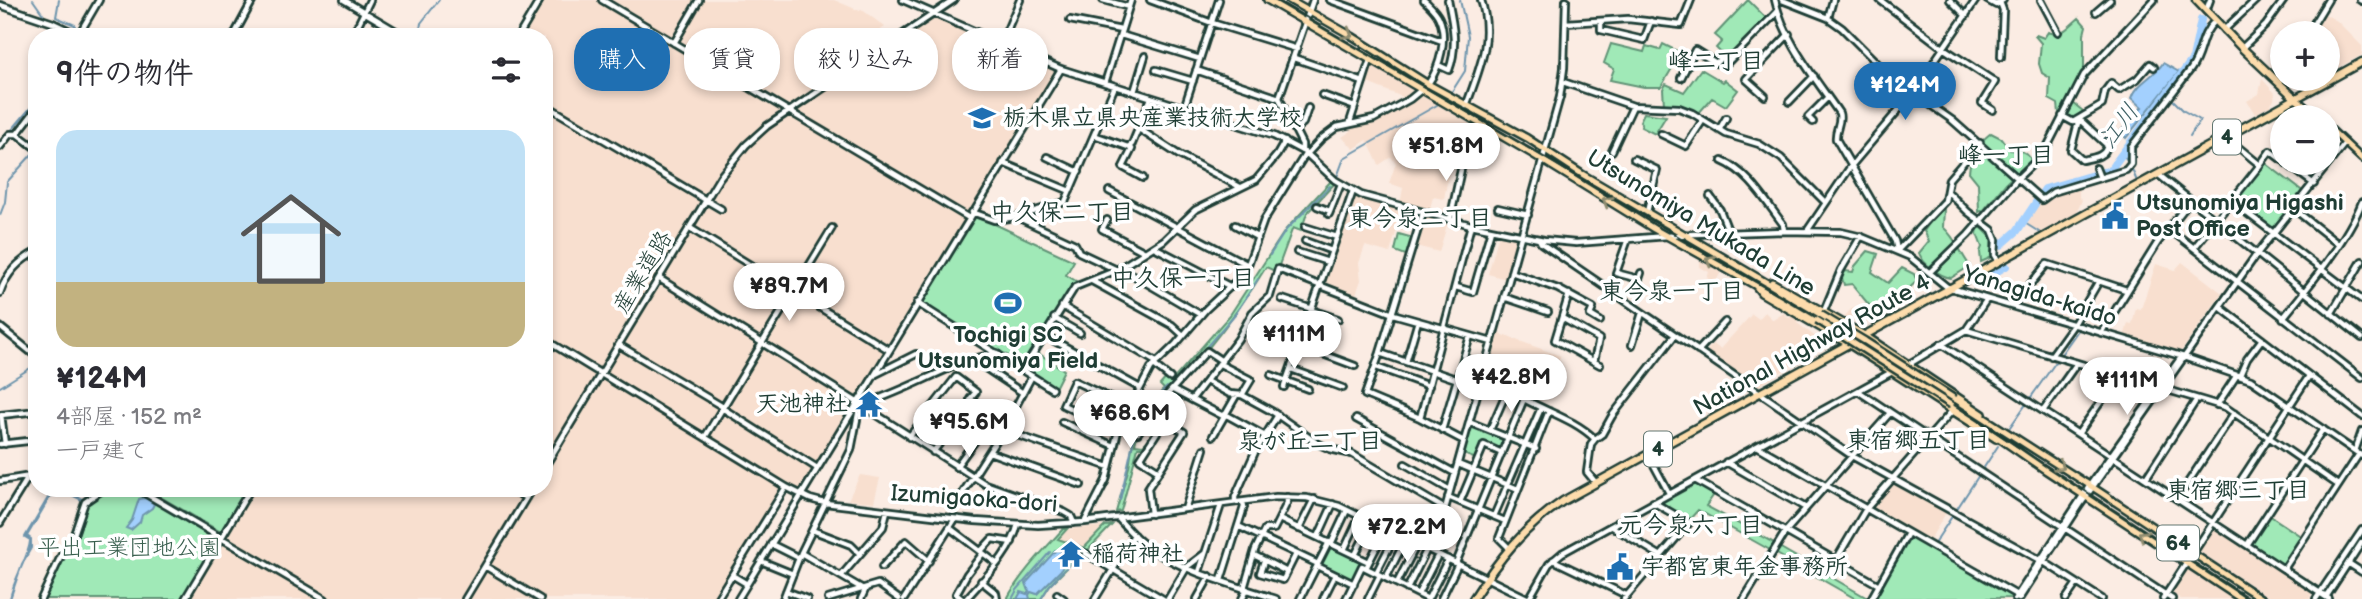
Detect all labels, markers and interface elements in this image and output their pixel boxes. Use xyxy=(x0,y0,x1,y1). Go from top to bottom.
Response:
map controls xyxy=(2270,21,2340,175)
button: + xyxy=(2270,21,2340,91)
one-way arrow xyxy=(1341,26,1354,39)
chip: 購入 xyxy=(574,28,670,91)
chip: 賃貸 xyxy=(684,28,780,91)
chip: 絞り込み xyxy=(794,28,938,91)
chip: 新着 xyxy=(952,28,1048,91)
district label: 峰二丁目 xyxy=(1668,47,1764,76)
icon: filters xyxy=(487,51,525,89)
text: 9件の物件 xyxy=(56,56,194,92)
pin: ¥124M xyxy=(1856,62,1954,122)
text: ¥124M xyxy=(1870,71,1940,99)
water label: 江川 xyxy=(2093,98,2145,154)
school or university icon: 栃木県立県央産業技術大学校 xyxy=(967,103,997,133)
place label: 栃木県立県央産業技術大学校 xyxy=(1003,104,1302,132)
button: − xyxy=(2270,105,2340,175)
road number: 4 xyxy=(2213,120,2241,154)
pin: ¥51.8M xyxy=(1389,124,1503,183)
text: ¥51.8M xyxy=(1408,132,1484,160)
district label: 峰一丁目 xyxy=(1958,141,2054,170)
street label: Utsunomiya Mukada Line xyxy=(1582,144,1820,302)
icon: home xyxy=(228,176,354,302)
place label: Utsunomiya Higashi Post Office xyxy=(2136,189,2344,243)
one-way arrow xyxy=(1602,197,1615,210)
district label: 中久保二丁目 xyxy=(990,198,1134,227)
public building icon: Utsunomiya Higashi Post Office xyxy=(2100,201,2130,231)
district label: 東今泉二丁目 xyxy=(1348,204,1492,233)
street label: 産業道路 xyxy=(607,225,679,319)
one-way arrow xyxy=(1705,255,1718,268)
street label: Yanagida-kaido xyxy=(1959,259,2120,333)
pin: ¥89.7M xyxy=(732,264,846,323)
district label: 中久保一丁目 xyxy=(1111,264,1255,293)
street label: National Highway Route 4 xyxy=(1689,268,1935,422)
text: ¥89.7M xyxy=(749,272,829,300)
district label: 東今泉一丁目 xyxy=(1600,277,1744,306)
sports icon: Tochigi SC Utsunomiya Field xyxy=(993,288,1023,318)
pin: ¥111M xyxy=(1245,312,1343,371)
text: ¥111M xyxy=(1262,320,1326,348)
place label: Tochigi SC Utsunomiya Field xyxy=(918,321,1098,375)
pin: ¥42.8M xyxy=(1454,354,1568,414)
pin: ¥111M xyxy=(2078,358,2176,417)
text: ¥124M xyxy=(56,361,147,397)
text: ¥42.8M xyxy=(1471,363,1551,391)
text: ¥111M xyxy=(2095,366,2159,394)
temple icon: 天池神社 xyxy=(854,389,884,419)
place label: 天池神社 xyxy=(756,390,848,418)
pin: ¥68.6M xyxy=(1073,391,1187,450)
text: ¥68.6M xyxy=(1090,399,1170,427)
pin: ¥95.6M xyxy=(912,400,1026,459)
text: 4部屋 · 152 m² xyxy=(56,403,202,431)
text: ¥95.6M xyxy=(929,408,1009,436)
district label: 東宿郷五丁目 xyxy=(1846,426,1990,455)
district label: 泉が丘二丁目 xyxy=(1238,427,1382,456)
road number: 4 xyxy=(1644,432,1672,466)
text: 一戸建て xyxy=(56,437,148,465)
one-way arrow xyxy=(2053,458,2066,471)
district label: 東宿郷三丁目 xyxy=(2166,476,2310,505)
street label: Izumigaoka-dori xyxy=(890,479,1058,519)
pin: ¥72.2M xyxy=(1350,504,1464,564)
district label: 元今泉六丁目 xyxy=(1619,511,1763,540)
text: ¥72.2M xyxy=(1367,513,1447,541)
road number: 64 xyxy=(2157,526,2199,560)
one-way arrow xyxy=(2137,530,2150,543)
park label: 平出工業団地公園 xyxy=(37,534,221,562)
temple icon: 稲荷神社 xyxy=(1056,539,1086,569)
place label: 稲荷神社 xyxy=(1092,540,1184,568)
public building icon: 宇都宮東年金事務所 xyxy=(1605,552,1635,582)
place label: 宇都宮東年金事務所 xyxy=(1641,553,1848,581)

